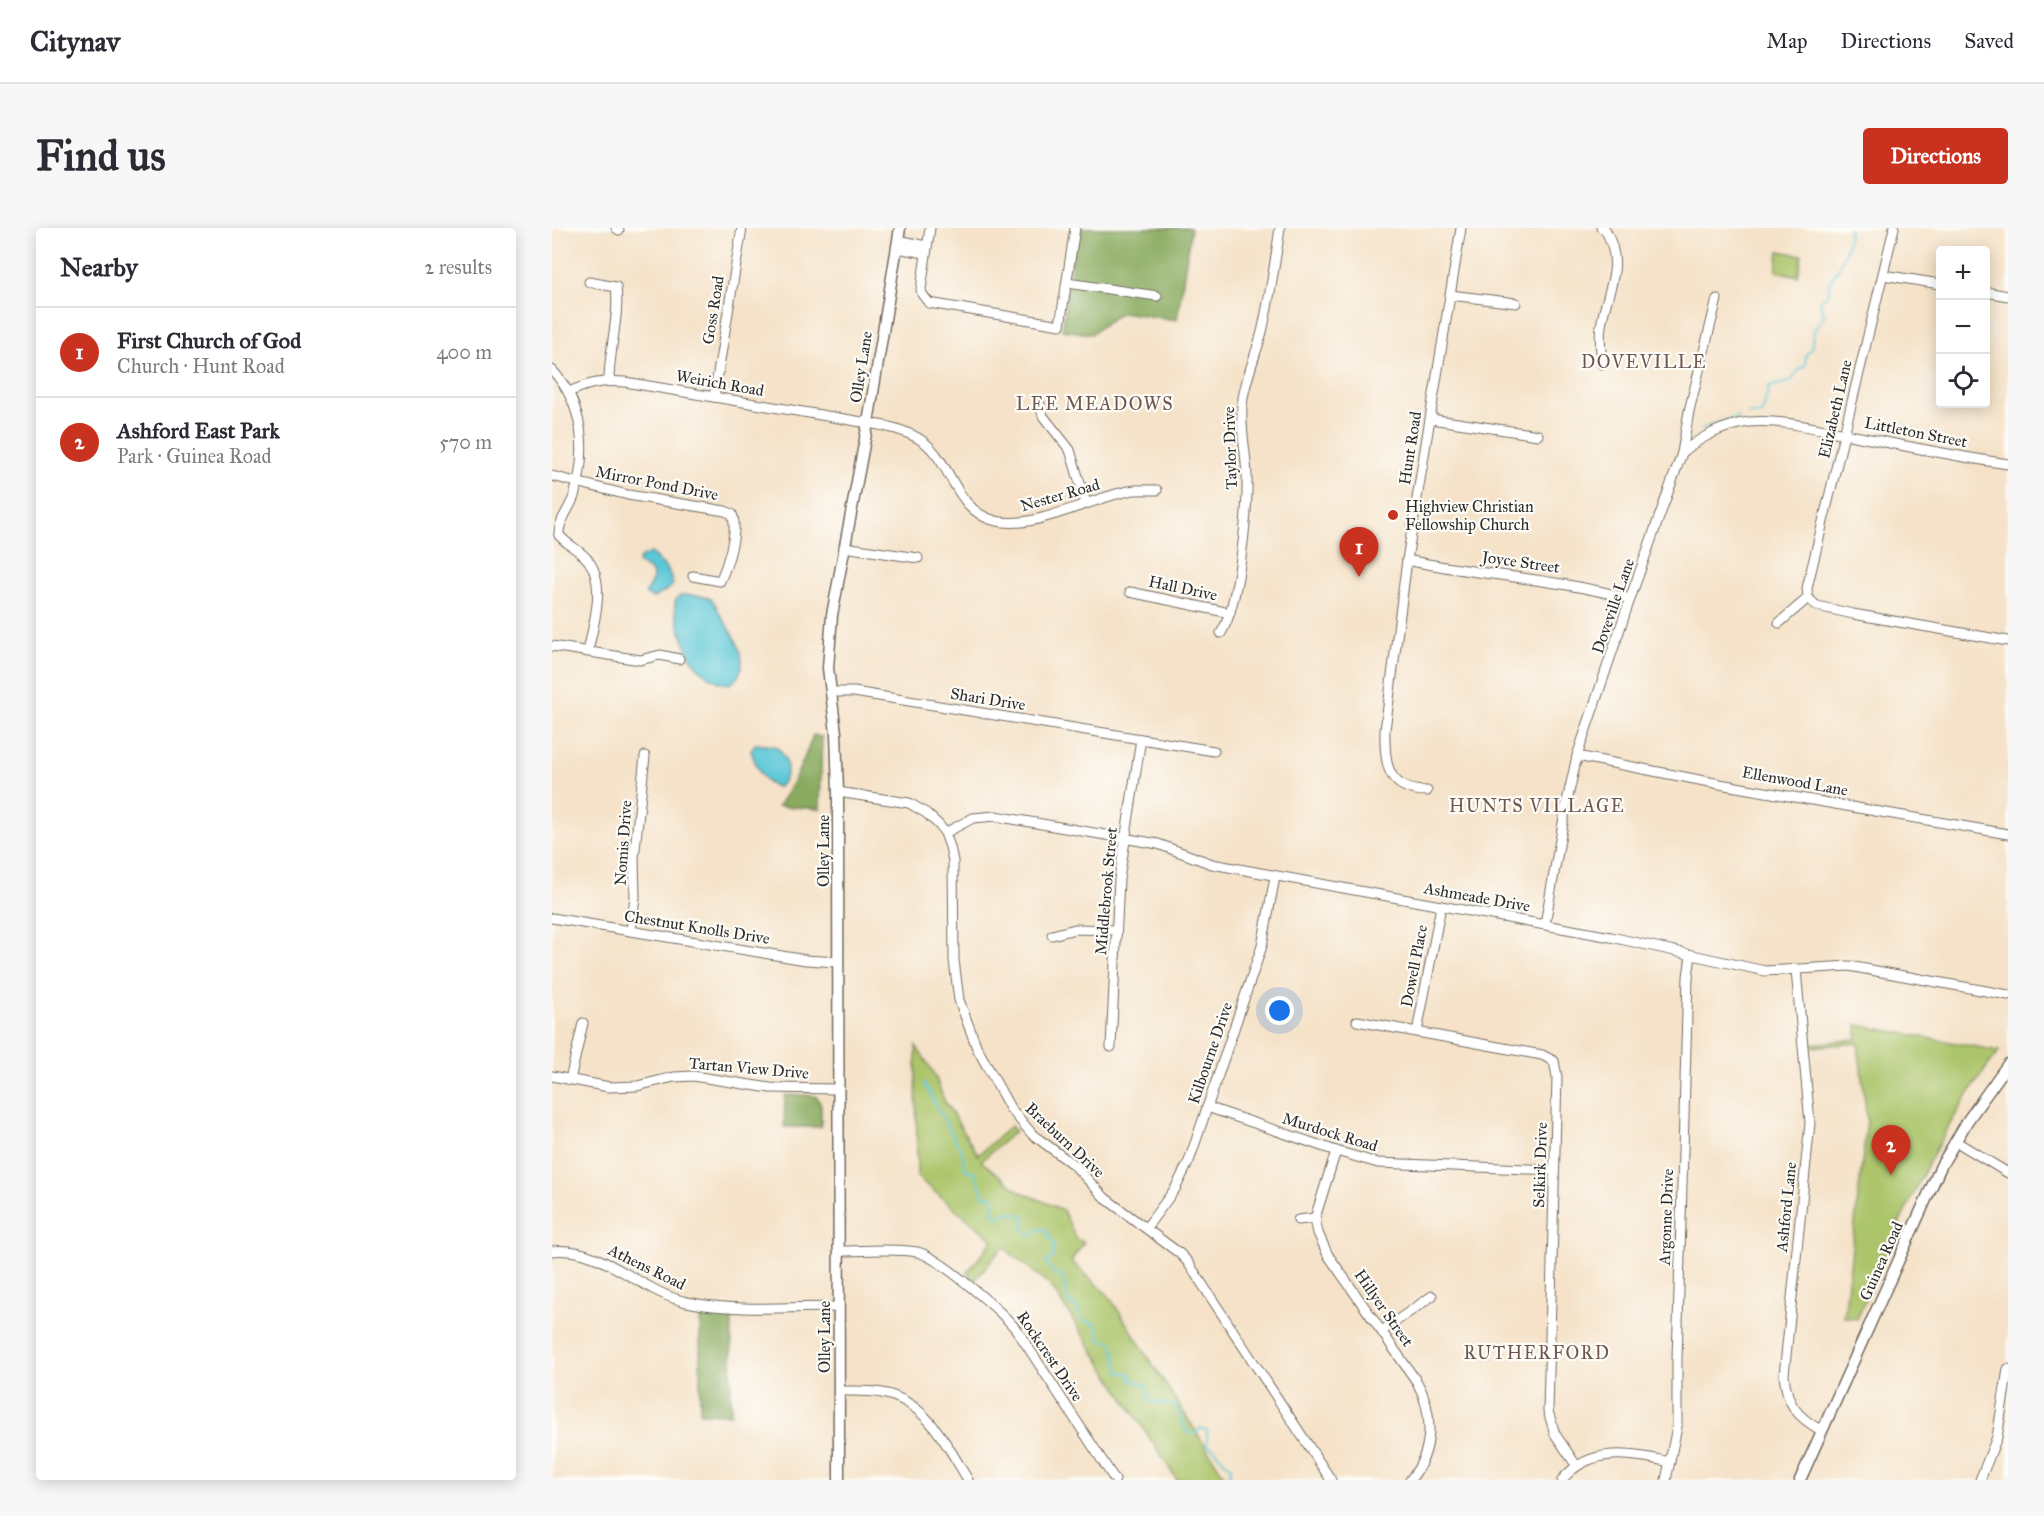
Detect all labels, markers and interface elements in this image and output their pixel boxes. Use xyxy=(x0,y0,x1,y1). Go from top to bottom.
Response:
text: Citynav xyxy=(30,24,120,59)
text: Map xyxy=(1767,28,1808,54)
text: Directions xyxy=(1841,28,1931,54)
text: Saved xyxy=(1964,28,2014,54)
button: Directions xyxy=(1863,128,2008,184)
text: Find us xyxy=(36,130,166,182)
map controls xyxy=(1936,246,1990,408)
button: + xyxy=(1936,246,1990,300)
text: Nearby xyxy=(60,251,138,283)
text: 2 results xyxy=(424,255,492,279)
street label: Goss Road xyxy=(698,274,728,346)
button: − xyxy=(1936,300,1990,354)
text: First Church of God xyxy=(117,327,301,354)
street label: Olley Lane xyxy=(846,330,876,404)
text: 1 xyxy=(76,340,83,364)
text: 400 m xyxy=(436,340,492,364)
district label: DOVEVILLE xyxy=(1581,351,1707,373)
text: Church · Hunt Road xyxy=(117,354,285,378)
button: locate xyxy=(1936,354,1990,408)
street label: Elizabeth Lane xyxy=(1814,357,1856,460)
street label: Weirich Road xyxy=(674,366,766,400)
district label: LEE MEADOWS xyxy=(1016,393,1174,415)
street label: Taylor Drive xyxy=(1219,406,1241,490)
street label: Hunt Road xyxy=(1395,410,1425,486)
street label: Littleton Street xyxy=(1863,413,1969,451)
text: Ashford East Park xyxy=(117,417,280,444)
text: 2 xyxy=(75,430,84,454)
text: 570 m xyxy=(439,430,492,454)
text: Park · Guinea Road xyxy=(117,444,271,468)
street label: Mirror Pond Drive xyxy=(594,462,720,504)
street label: Nester Road xyxy=(1018,475,1102,515)
place label: Highview Christian Fellowship Church xyxy=(1405,497,1534,534)
marker: Highview Christian Fellowship Church xyxy=(1386,508,1400,522)
pin: 1 xyxy=(1340,528,1378,577)
street label: Joyce Street xyxy=(1479,547,1561,578)
street label: Doveville Lane xyxy=(1588,556,1638,656)
street label: Hall Drive xyxy=(1147,571,1219,605)
street label: Shari Drive xyxy=(949,684,1027,714)
street label: Ellenwood Lane xyxy=(1740,762,1850,800)
district label: HUNTS VILLAGE xyxy=(1449,795,1625,817)
street label: Nomis Drive xyxy=(611,799,635,886)
street label: Olley Lane xyxy=(814,815,833,887)
street label: Middlebrook Street xyxy=(1091,826,1121,956)
street label: Ashmeade Drive xyxy=(1421,878,1532,916)
street label: Chestnut Knolls Drive xyxy=(623,906,771,948)
street label: Dowell Place xyxy=(1397,923,1431,1009)
your location xyxy=(1265,996,1294,1025)
street label: Kilbourne Drive xyxy=(1184,999,1236,1106)
street label: Tartan View Drive xyxy=(688,1053,810,1083)
street label: Braeburn Drive xyxy=(1021,1099,1109,1182)
street label: Murdock Road xyxy=(1280,1108,1380,1156)
street label: Selkirk Drive xyxy=(1529,1121,1551,1208)
pin: 2 xyxy=(1872,1126,1910,1175)
street label: Ashford Lane xyxy=(1772,1161,1800,1254)
street label: Argonne Drive xyxy=(1655,1168,1678,1267)
street label: Guinea Road xyxy=(1855,1219,1907,1303)
street label: Athens Road xyxy=(604,1240,689,1294)
street label: Hillyer Street xyxy=(1350,1266,1418,1351)
street label: Olley Lane xyxy=(815,1301,834,1373)
street label: Rockcrest Drive xyxy=(1013,1307,1087,1405)
district label: RUTHERFORD xyxy=(1464,1342,1610,1364)

